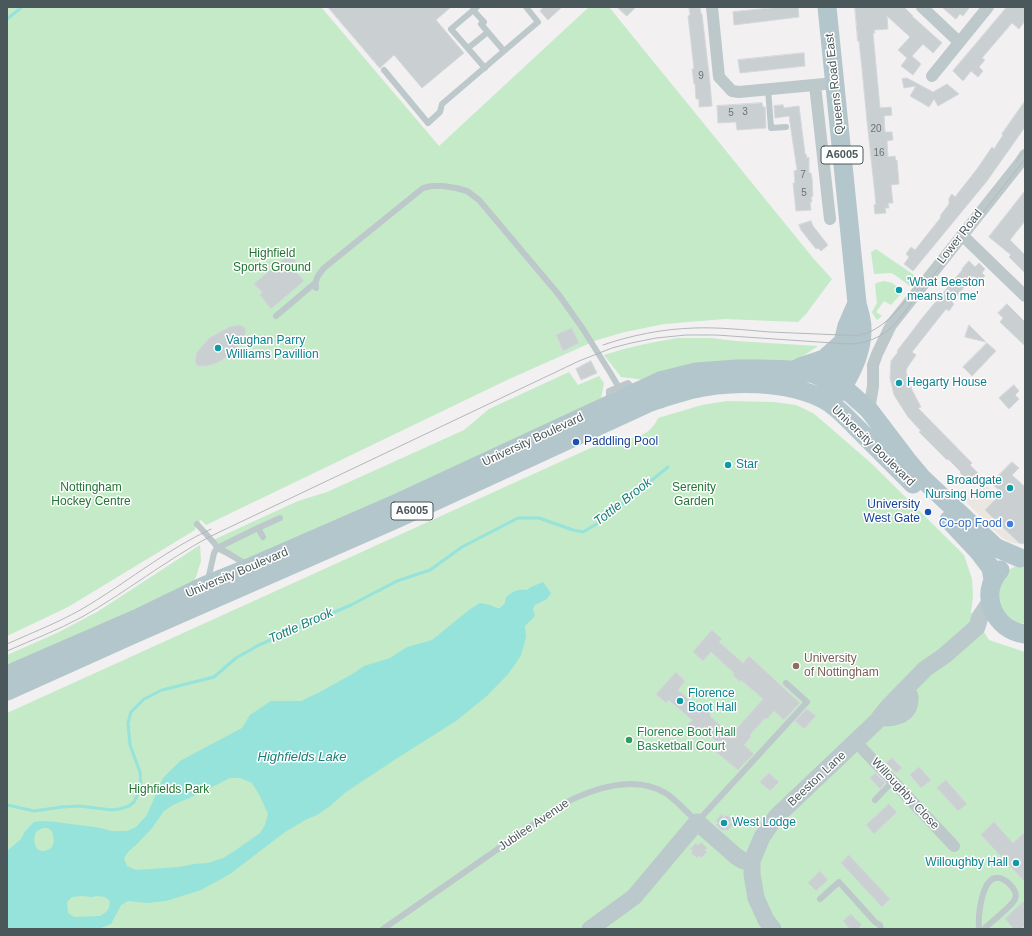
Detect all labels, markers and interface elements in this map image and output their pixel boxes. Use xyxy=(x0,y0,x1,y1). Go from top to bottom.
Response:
street label: Queens Road East xyxy=(823,33,847,135)
house number: 9 xyxy=(698,70,704,82)
house number: 3 xyxy=(742,106,748,118)
house number: 5 xyxy=(728,107,734,119)
house number: 20 xyxy=(870,123,882,135)
road number: A6005 xyxy=(821,146,863,164)
house number: 16 xyxy=(873,147,885,159)
house number: 7 xyxy=(800,169,806,181)
house number: 5 xyxy=(801,187,807,199)
street label: Lower Road xyxy=(934,207,986,267)
park label: Highfield Sports Ground xyxy=(233,247,311,275)
place label: 'What Beeston means to me' xyxy=(907,276,985,304)
marker: 'What Beeston means to me' xyxy=(894,285,904,295)
place label: Vaughan Parry Williams Pavillion xyxy=(226,334,319,362)
marker: Vaughan Parry Williams Pavillion xyxy=(213,343,223,353)
place label: Hegarty House xyxy=(907,376,987,390)
marker: Hegarty House xyxy=(894,378,904,388)
street label: University Boulevard xyxy=(828,403,918,489)
street label: University Boulevard xyxy=(480,410,586,470)
place label: Paddling Pool xyxy=(584,435,658,449)
marker: Paddling Pool xyxy=(571,437,581,447)
place label: Star xyxy=(736,458,758,472)
marker: Star xyxy=(723,460,733,470)
place label: Broadgate Nursing Home xyxy=(925,474,1002,502)
water label: Tottle Brook xyxy=(591,475,655,529)
park label: Nottingham Hockey Centre xyxy=(51,481,131,509)
park label: Serenity Garden xyxy=(672,481,716,509)
marker: Broadgate Nursing Home xyxy=(1005,483,1015,493)
place label: University West Gate xyxy=(864,498,920,526)
road number: A6005 xyxy=(391,502,433,520)
marker: University West Gate xyxy=(923,507,933,517)
place label: Co-op Food xyxy=(939,517,1002,531)
marker: Co-op Food xyxy=(1005,519,1015,529)
street label: University Boulevard xyxy=(184,545,290,601)
water label: Tottle Brook xyxy=(266,605,336,647)
place label: University of Nottingham xyxy=(804,652,879,680)
marker: University of Nottingham xyxy=(791,661,801,671)
place label: Florence Boot Hall xyxy=(688,687,737,715)
marker: Florence Boot Hall xyxy=(675,696,685,706)
place label: Florence Boot Hall Basketball Court xyxy=(637,726,736,754)
marker: Florence Boot Hall Basketball Court xyxy=(624,735,634,745)
street label: Beeston Lane xyxy=(785,748,849,810)
water label: Highfields Lake xyxy=(258,749,346,765)
street label: Willoughby Close xyxy=(868,755,942,833)
park label: Highfields Park xyxy=(129,783,209,797)
street label: Jubilee Avenue xyxy=(496,796,572,854)
place label: West Lodge xyxy=(732,816,796,830)
marker: West Lodge xyxy=(719,818,729,828)
place label: Willoughby Hall xyxy=(925,856,1008,870)
marker: Willoughby Hall xyxy=(1011,858,1021,868)

